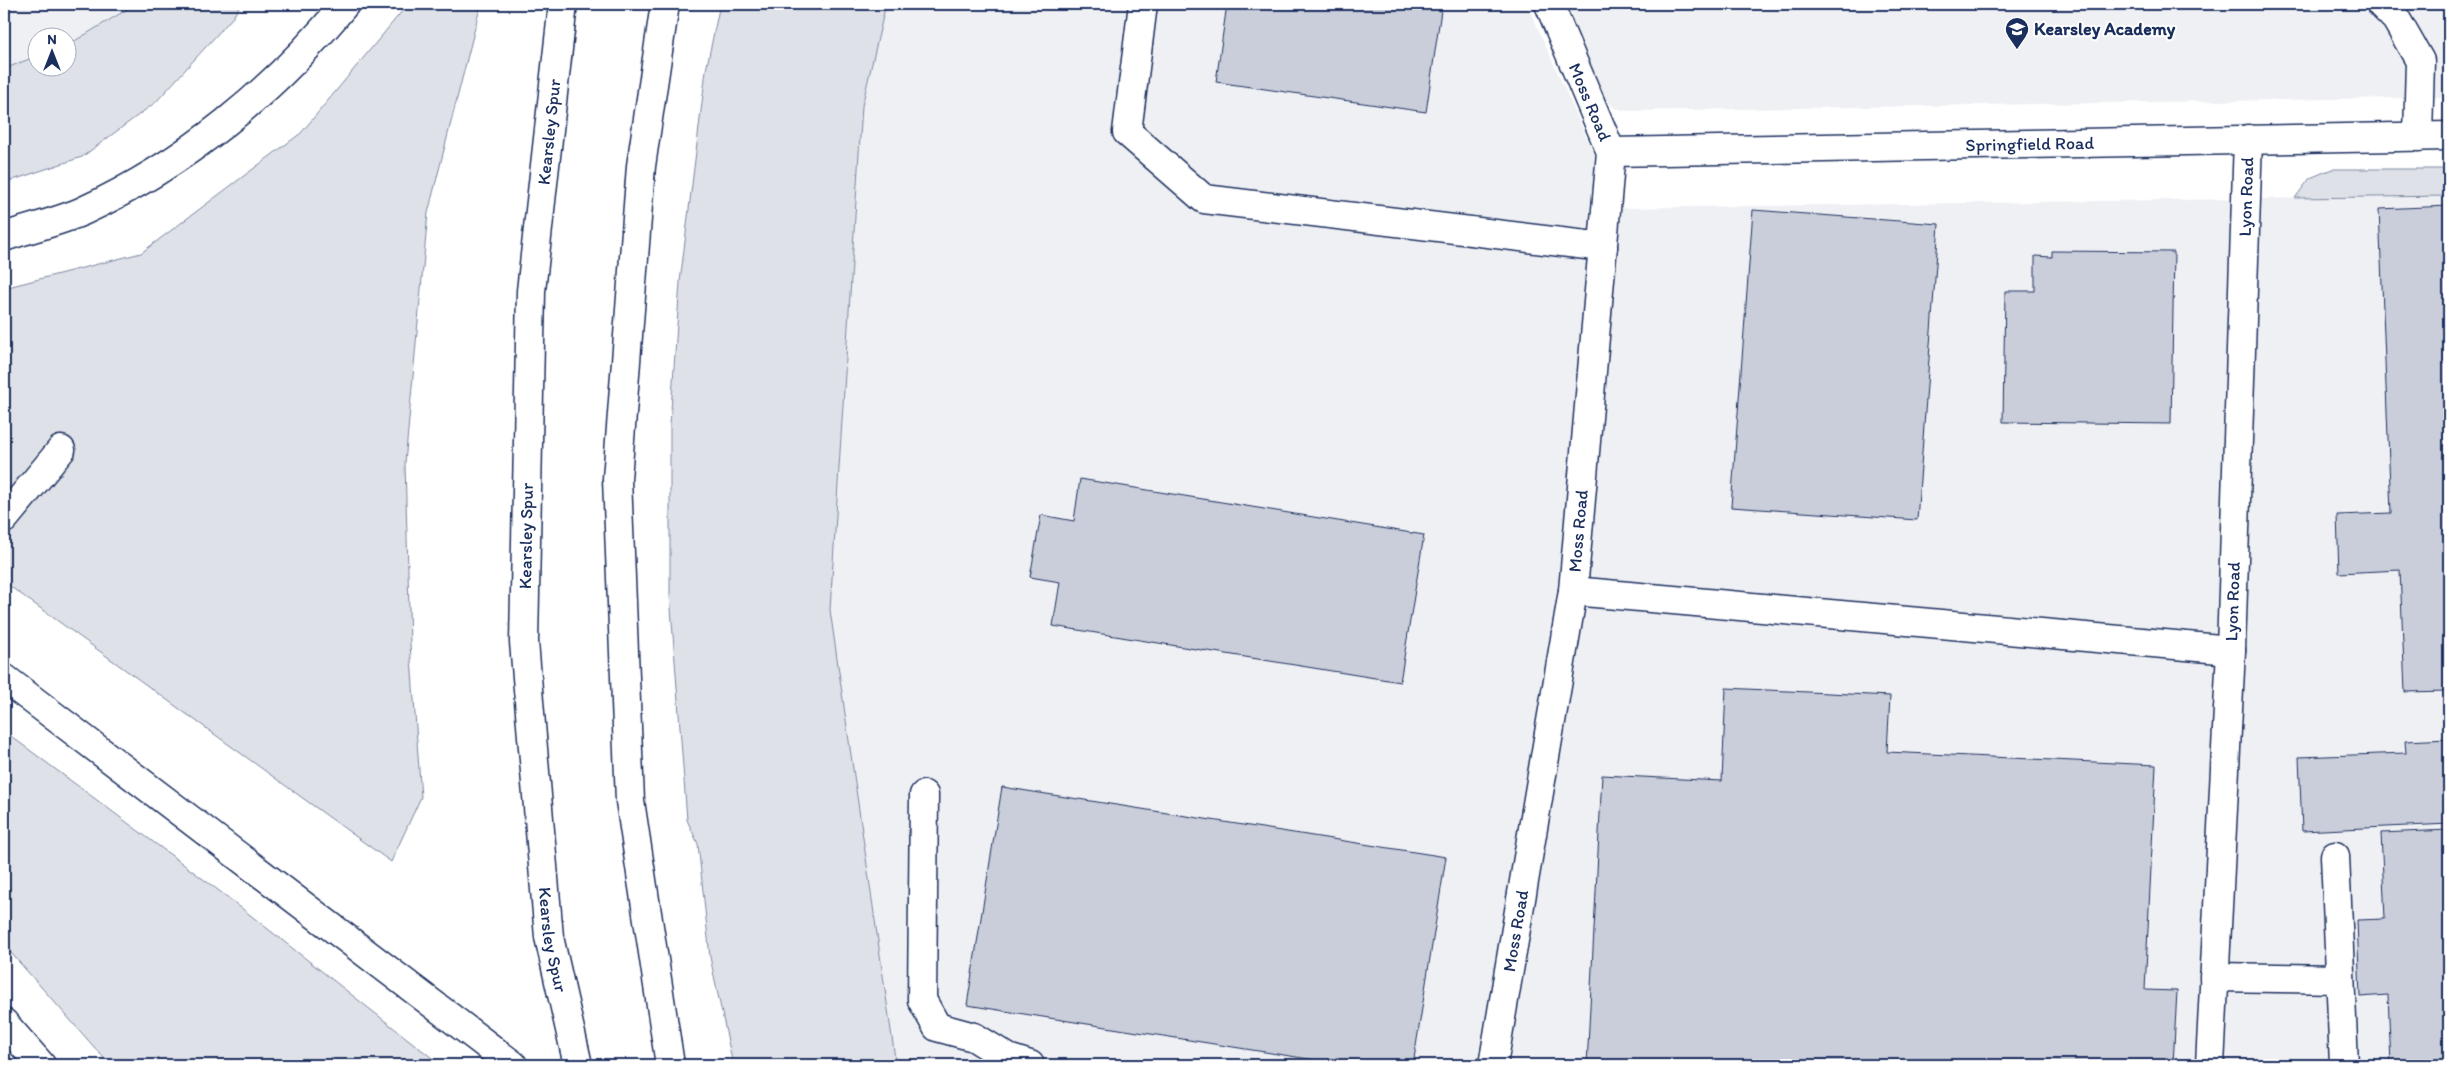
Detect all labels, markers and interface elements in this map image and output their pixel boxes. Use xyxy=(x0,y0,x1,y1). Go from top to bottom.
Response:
school or university icon: Kearsley Academy xyxy=(2004,16,2030,50)
place label: Kearsley Academy xyxy=(2034,18,2176,40)
north arrow xyxy=(28,28,78,78)
text: N xyxy=(47,31,57,48)
street label: Moss Road xyxy=(1564,60,1616,145)
street label: Kearsley Spur xyxy=(533,77,566,186)
street label: Springfield Road xyxy=(1965,132,2095,156)
street label: Lyon Road xyxy=(2234,156,2258,237)
street label: Kearsley Spur xyxy=(514,482,538,589)
street label: Moss Road xyxy=(1564,488,1593,573)
street label: Lyon Road xyxy=(2220,561,2245,642)
street label: Kearsley Spur xyxy=(534,886,572,995)
street label: Moss Road xyxy=(1498,888,1533,974)

